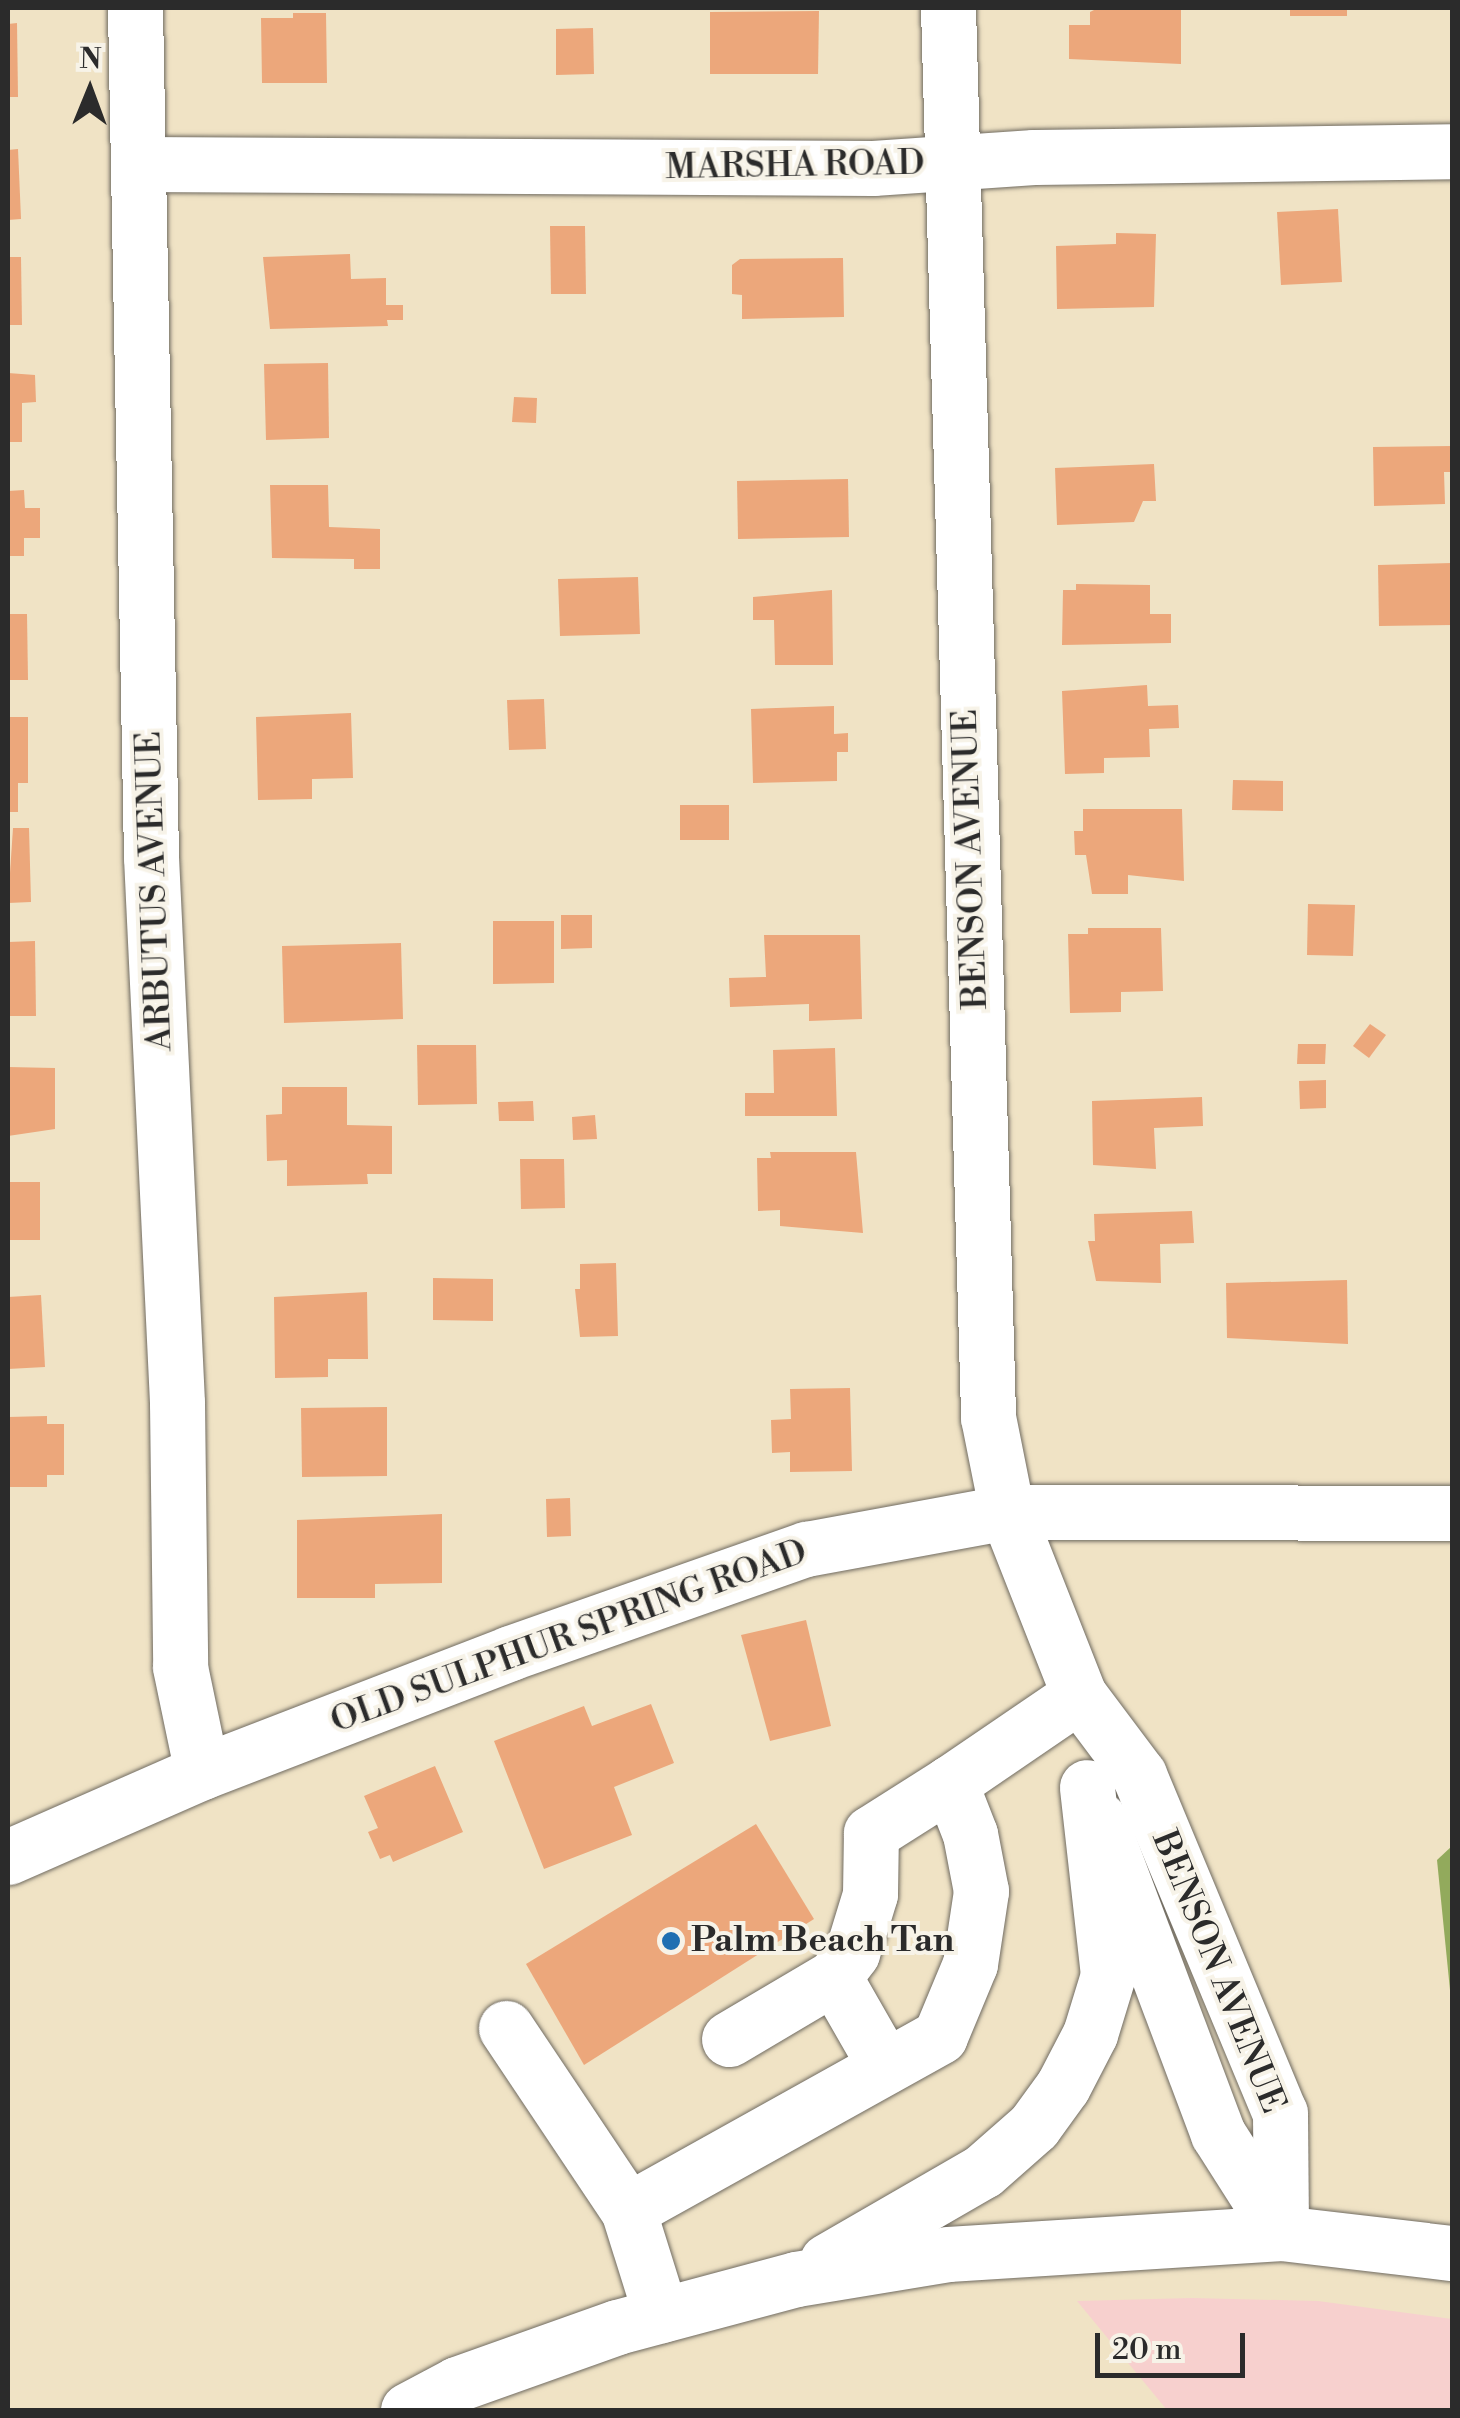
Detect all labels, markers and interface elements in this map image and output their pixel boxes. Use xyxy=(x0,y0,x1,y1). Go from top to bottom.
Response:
north arrow xyxy=(40,40,140,140)
text: N xyxy=(79,42,102,77)
street label: MARSHA ROAD xyxy=(665,143,925,189)
street label: BENSON AVENUE xyxy=(945,708,997,1010)
street label: ARBUTUS AVENUE xyxy=(128,730,182,1052)
street label: OLD SULPHUR SPRING ROAD xyxy=(325,1531,813,1743)
street label: BENSON AVENUE xyxy=(1142,1825,1294,2119)
place label: Palm Beach Tan xyxy=(691,1920,954,1962)
marker: Palm Beach Tan xyxy=(660,1930,682,1952)
scale bar xyxy=(1100,2313,1250,2375)
text: 20 m xyxy=(1112,2331,1181,2369)

